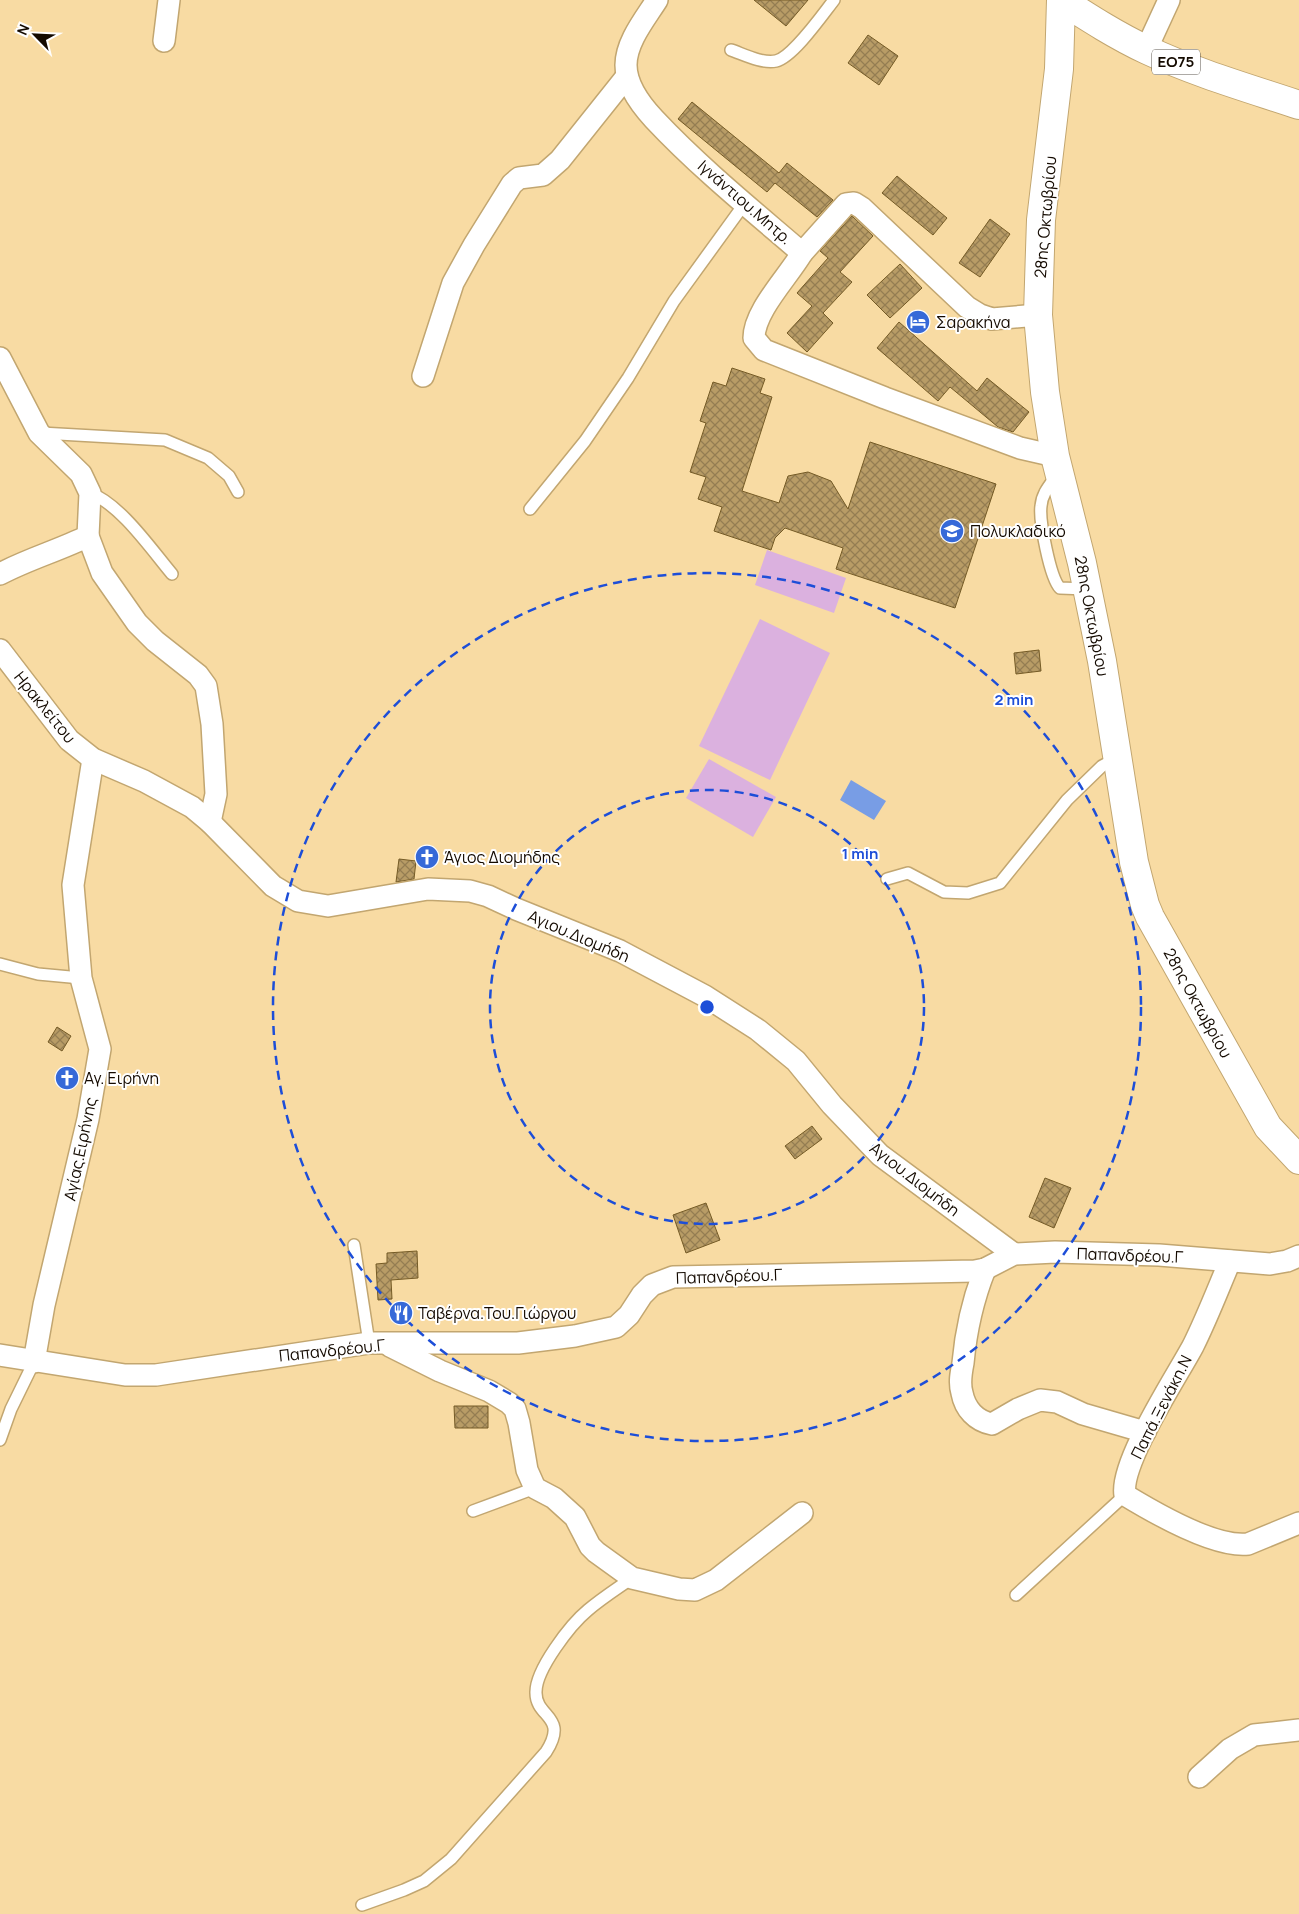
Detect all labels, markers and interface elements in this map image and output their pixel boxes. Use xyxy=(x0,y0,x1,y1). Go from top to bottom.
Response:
north arrow xyxy=(10,10,60,60)
text: N xyxy=(12,21,33,38)
road number: ΕΟ75 xyxy=(1152,50,1200,74)
street label: Ιγνάντιου.Μητρ. xyxy=(693,155,797,249)
street label: 28ης Οκτωβρίου xyxy=(1029,155,1061,279)
hotel icon: Σαρακήνα xyxy=(905,309,931,335)
place label: Σαρακήνα xyxy=(936,311,1010,333)
school or university icon: Πολυκλαδικό xyxy=(939,518,965,544)
place label: Πολυκλαδικό xyxy=(970,520,1066,542)
street label: 28ης Οκτωβρίου xyxy=(1070,554,1114,678)
street label: Ηρακλείτου xyxy=(9,666,81,748)
text: 2 min xyxy=(994,689,1034,710)
text: 1 min xyxy=(842,843,878,864)
church icon: Άγιος Διομήδης xyxy=(414,844,440,870)
place label: Άγιος Διομήδης xyxy=(444,846,560,868)
street label: Αγιου.Διομήδη xyxy=(525,905,633,967)
street label: 28ης Οκτωβρίου xyxy=(1159,944,1237,1062)
centre of rings xyxy=(698,998,716,1016)
church icon: Αγ. Ειρήνη xyxy=(54,1065,80,1091)
place label: Αγ. Ειρήνη xyxy=(84,1067,159,1089)
street label: Αγίας.Ειρήνης xyxy=(58,1095,102,1203)
street label: Αγιου.Διομήδη xyxy=(865,1137,965,1221)
street label: Παπανδρέου.Γ xyxy=(1076,1242,1184,1268)
street label: Παπανδρέου.Γ xyxy=(675,1263,783,1289)
restaurant icon: Ταβέρνα.Του.Γιώργου xyxy=(388,1300,414,1326)
place label: Ταβέρνα.Του.Γιώργου xyxy=(418,1302,576,1324)
street label: Παπανδρέου.Γ xyxy=(278,1333,387,1367)
street label: Παπά.Ξενάκη.Ν xyxy=(1125,1351,1197,1463)

